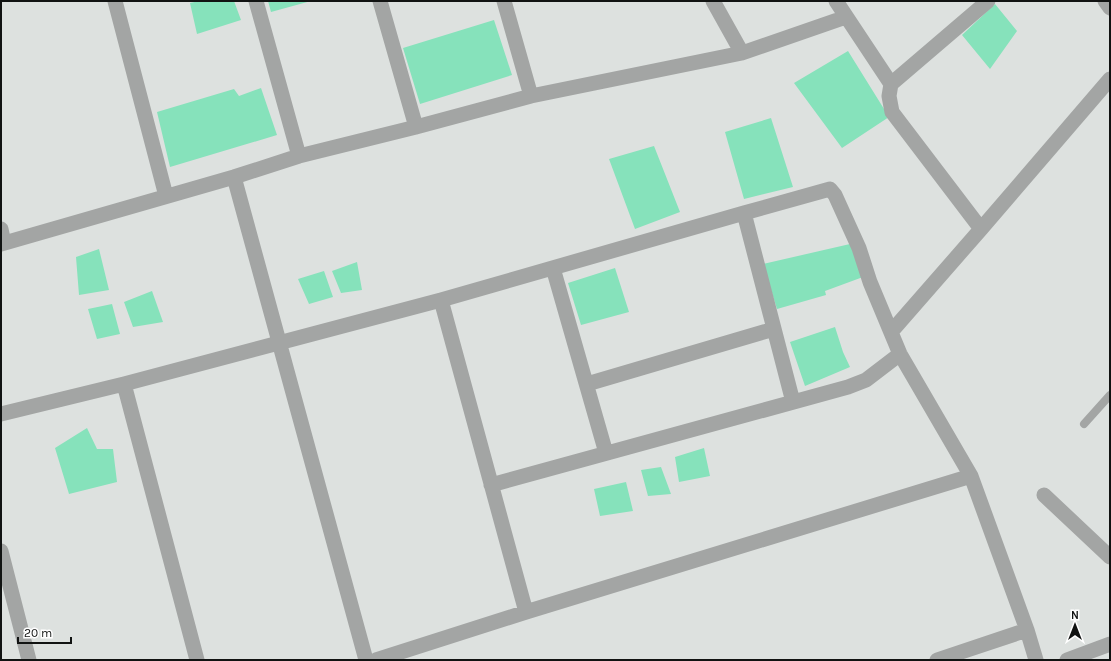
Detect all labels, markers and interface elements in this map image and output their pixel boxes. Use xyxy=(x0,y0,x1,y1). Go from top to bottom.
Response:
north arrow xyxy=(1055,605,1095,645)
text: N xyxy=(1071,609,1079,622)
scale bar xyxy=(18,619,71,645)
text: 20 m xyxy=(24,626,52,640)

